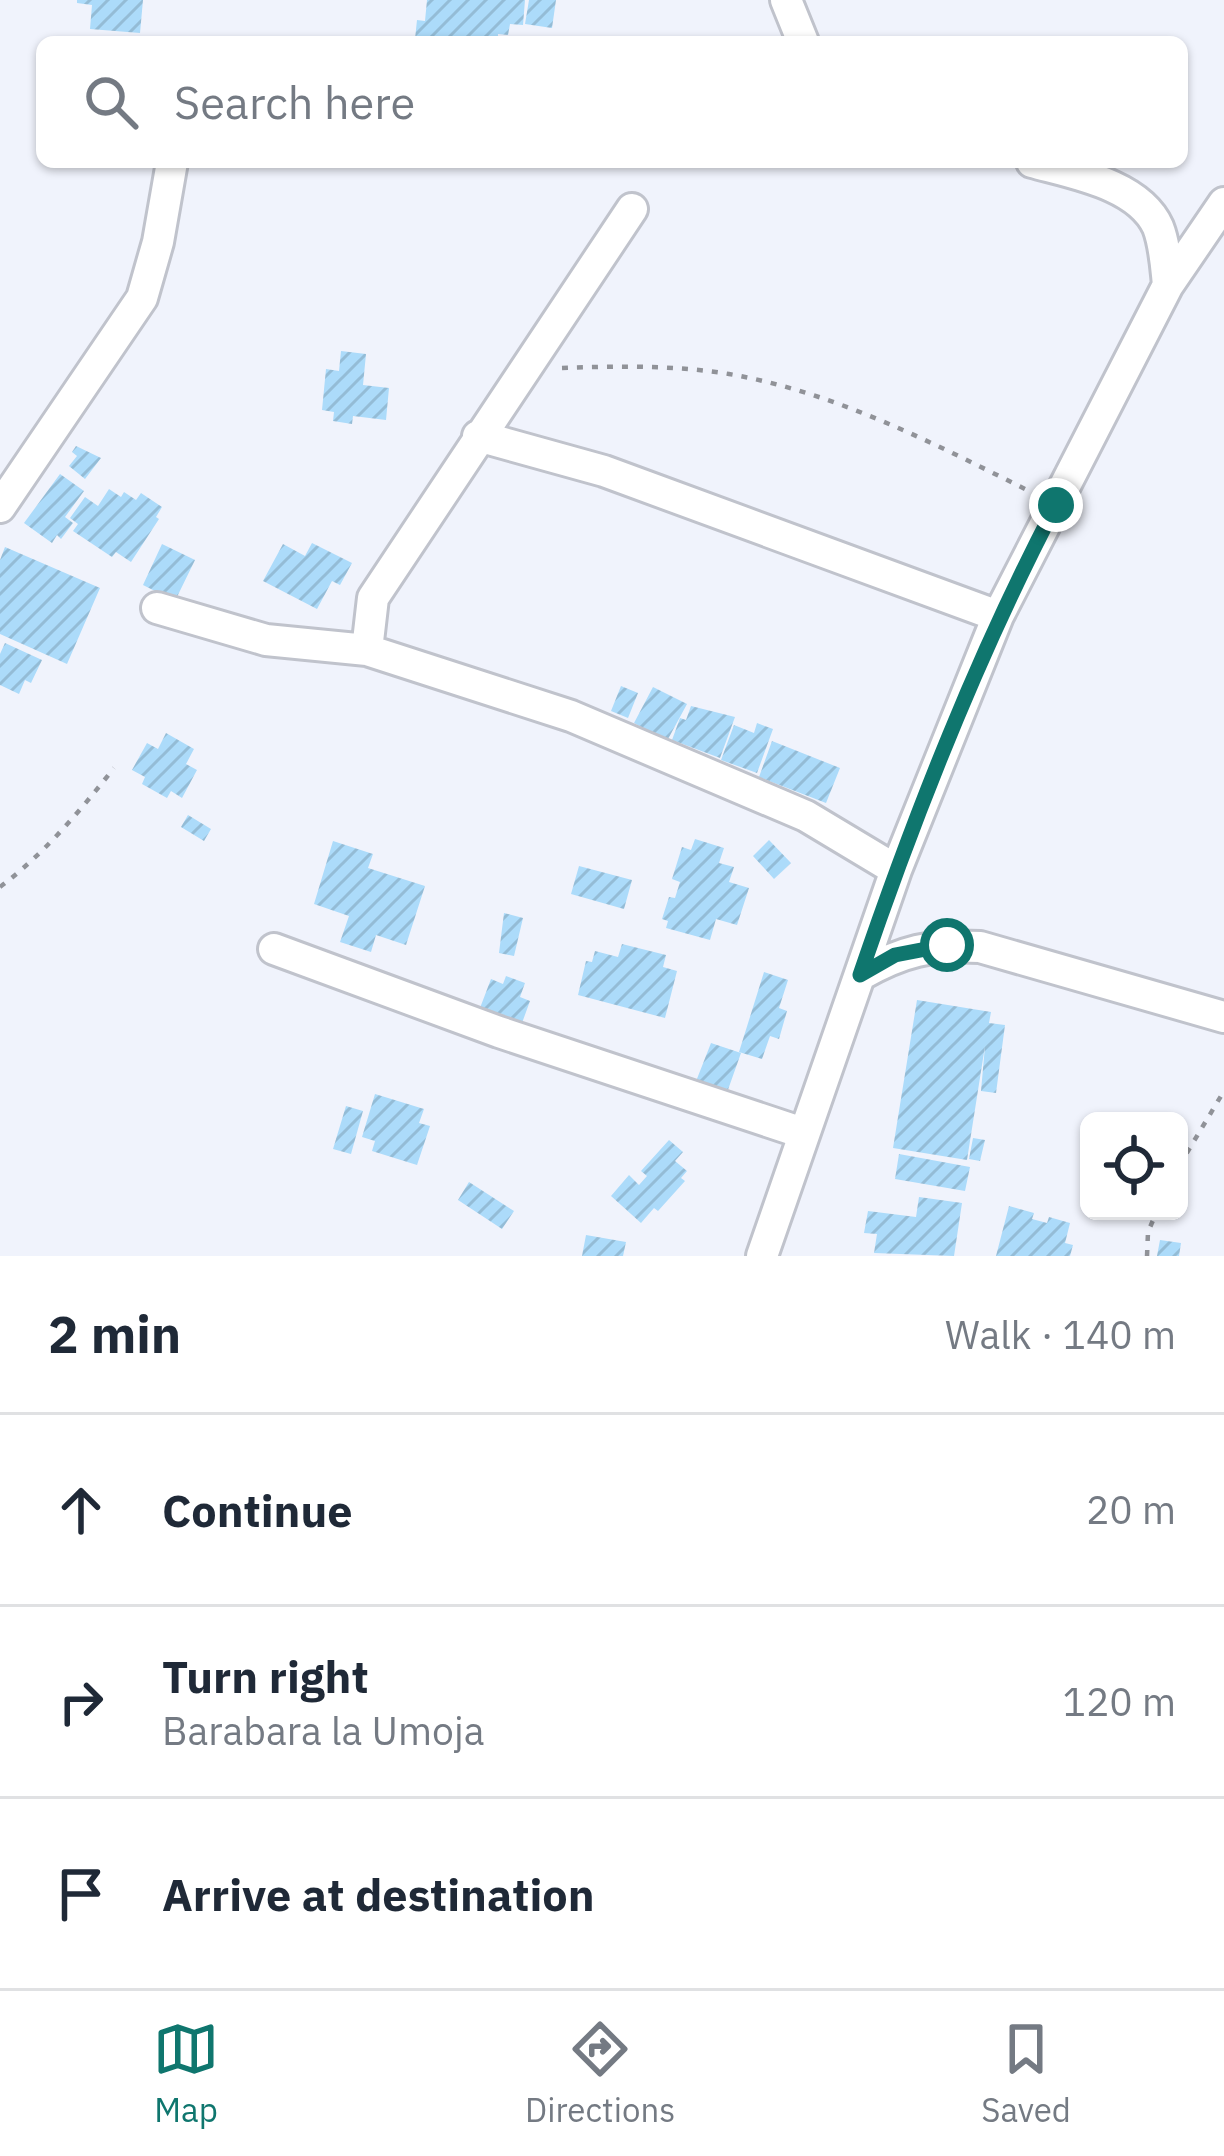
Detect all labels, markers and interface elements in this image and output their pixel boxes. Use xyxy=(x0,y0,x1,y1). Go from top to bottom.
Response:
search box xyxy=(36,36,1188,168)
icon: search xyxy=(78,69,144,135)
text: Search here xyxy=(174,73,415,131)
route end xyxy=(1029,478,1083,532)
route start xyxy=(920,918,974,972)
map controls xyxy=(1080,1112,1188,1220)
button: locate xyxy=(1080,1112,1188,1220)
text: 2 min xyxy=(48,1301,181,1367)
text: Walk · 140 m xyxy=(945,1309,1176,1360)
icon: ahead xyxy=(48,1477,114,1543)
text: Continue xyxy=(162,1481,353,1539)
text: 20 m xyxy=(1086,1484,1176,1535)
text: Turn right xyxy=(162,1647,369,1705)
icon: right xyxy=(48,1669,114,1735)
text: 120 m xyxy=(1063,1676,1176,1727)
text: Barabara la Umoja xyxy=(162,1705,484,1756)
icon: arrive xyxy=(48,1861,114,1927)
text: Arrive at destination xyxy=(162,1865,595,1923)
tab: Map xyxy=(153,2016,219,2131)
tab: Directions xyxy=(525,2016,675,2131)
tab: Saved xyxy=(981,2016,1071,2131)

